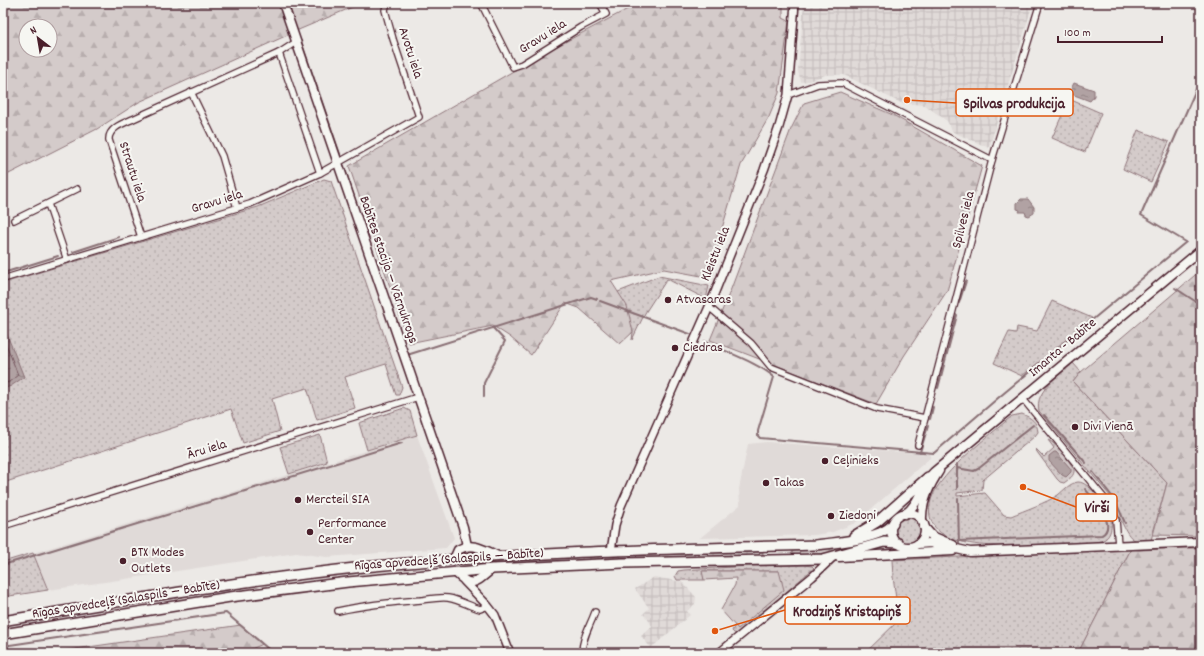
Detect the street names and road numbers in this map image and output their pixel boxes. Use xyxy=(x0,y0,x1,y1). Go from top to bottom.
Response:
street label: Gravu iela xyxy=(515,14,571,59)
street label: Avotu iela xyxy=(392,25,428,82)
street label: Strautu iela xyxy=(113,139,151,205)
street label: Gravu iela xyxy=(189,185,245,219)
street label: Spilves iela xyxy=(947,189,981,251)
street label: Babītes stacija — Vārnukrogs xyxy=(353,194,423,346)
street label: Kleistu iela xyxy=(696,223,736,284)
street label: Imanta - Babīte xyxy=(1025,314,1101,382)
street label: Āru iela xyxy=(185,434,230,465)
street label: Rīgas apvedceļš (Salaspils — Babīte) xyxy=(354,543,545,577)
street label: Rīgas apvedceļš (Salaspils — Babīte) xyxy=(31,575,222,625)

